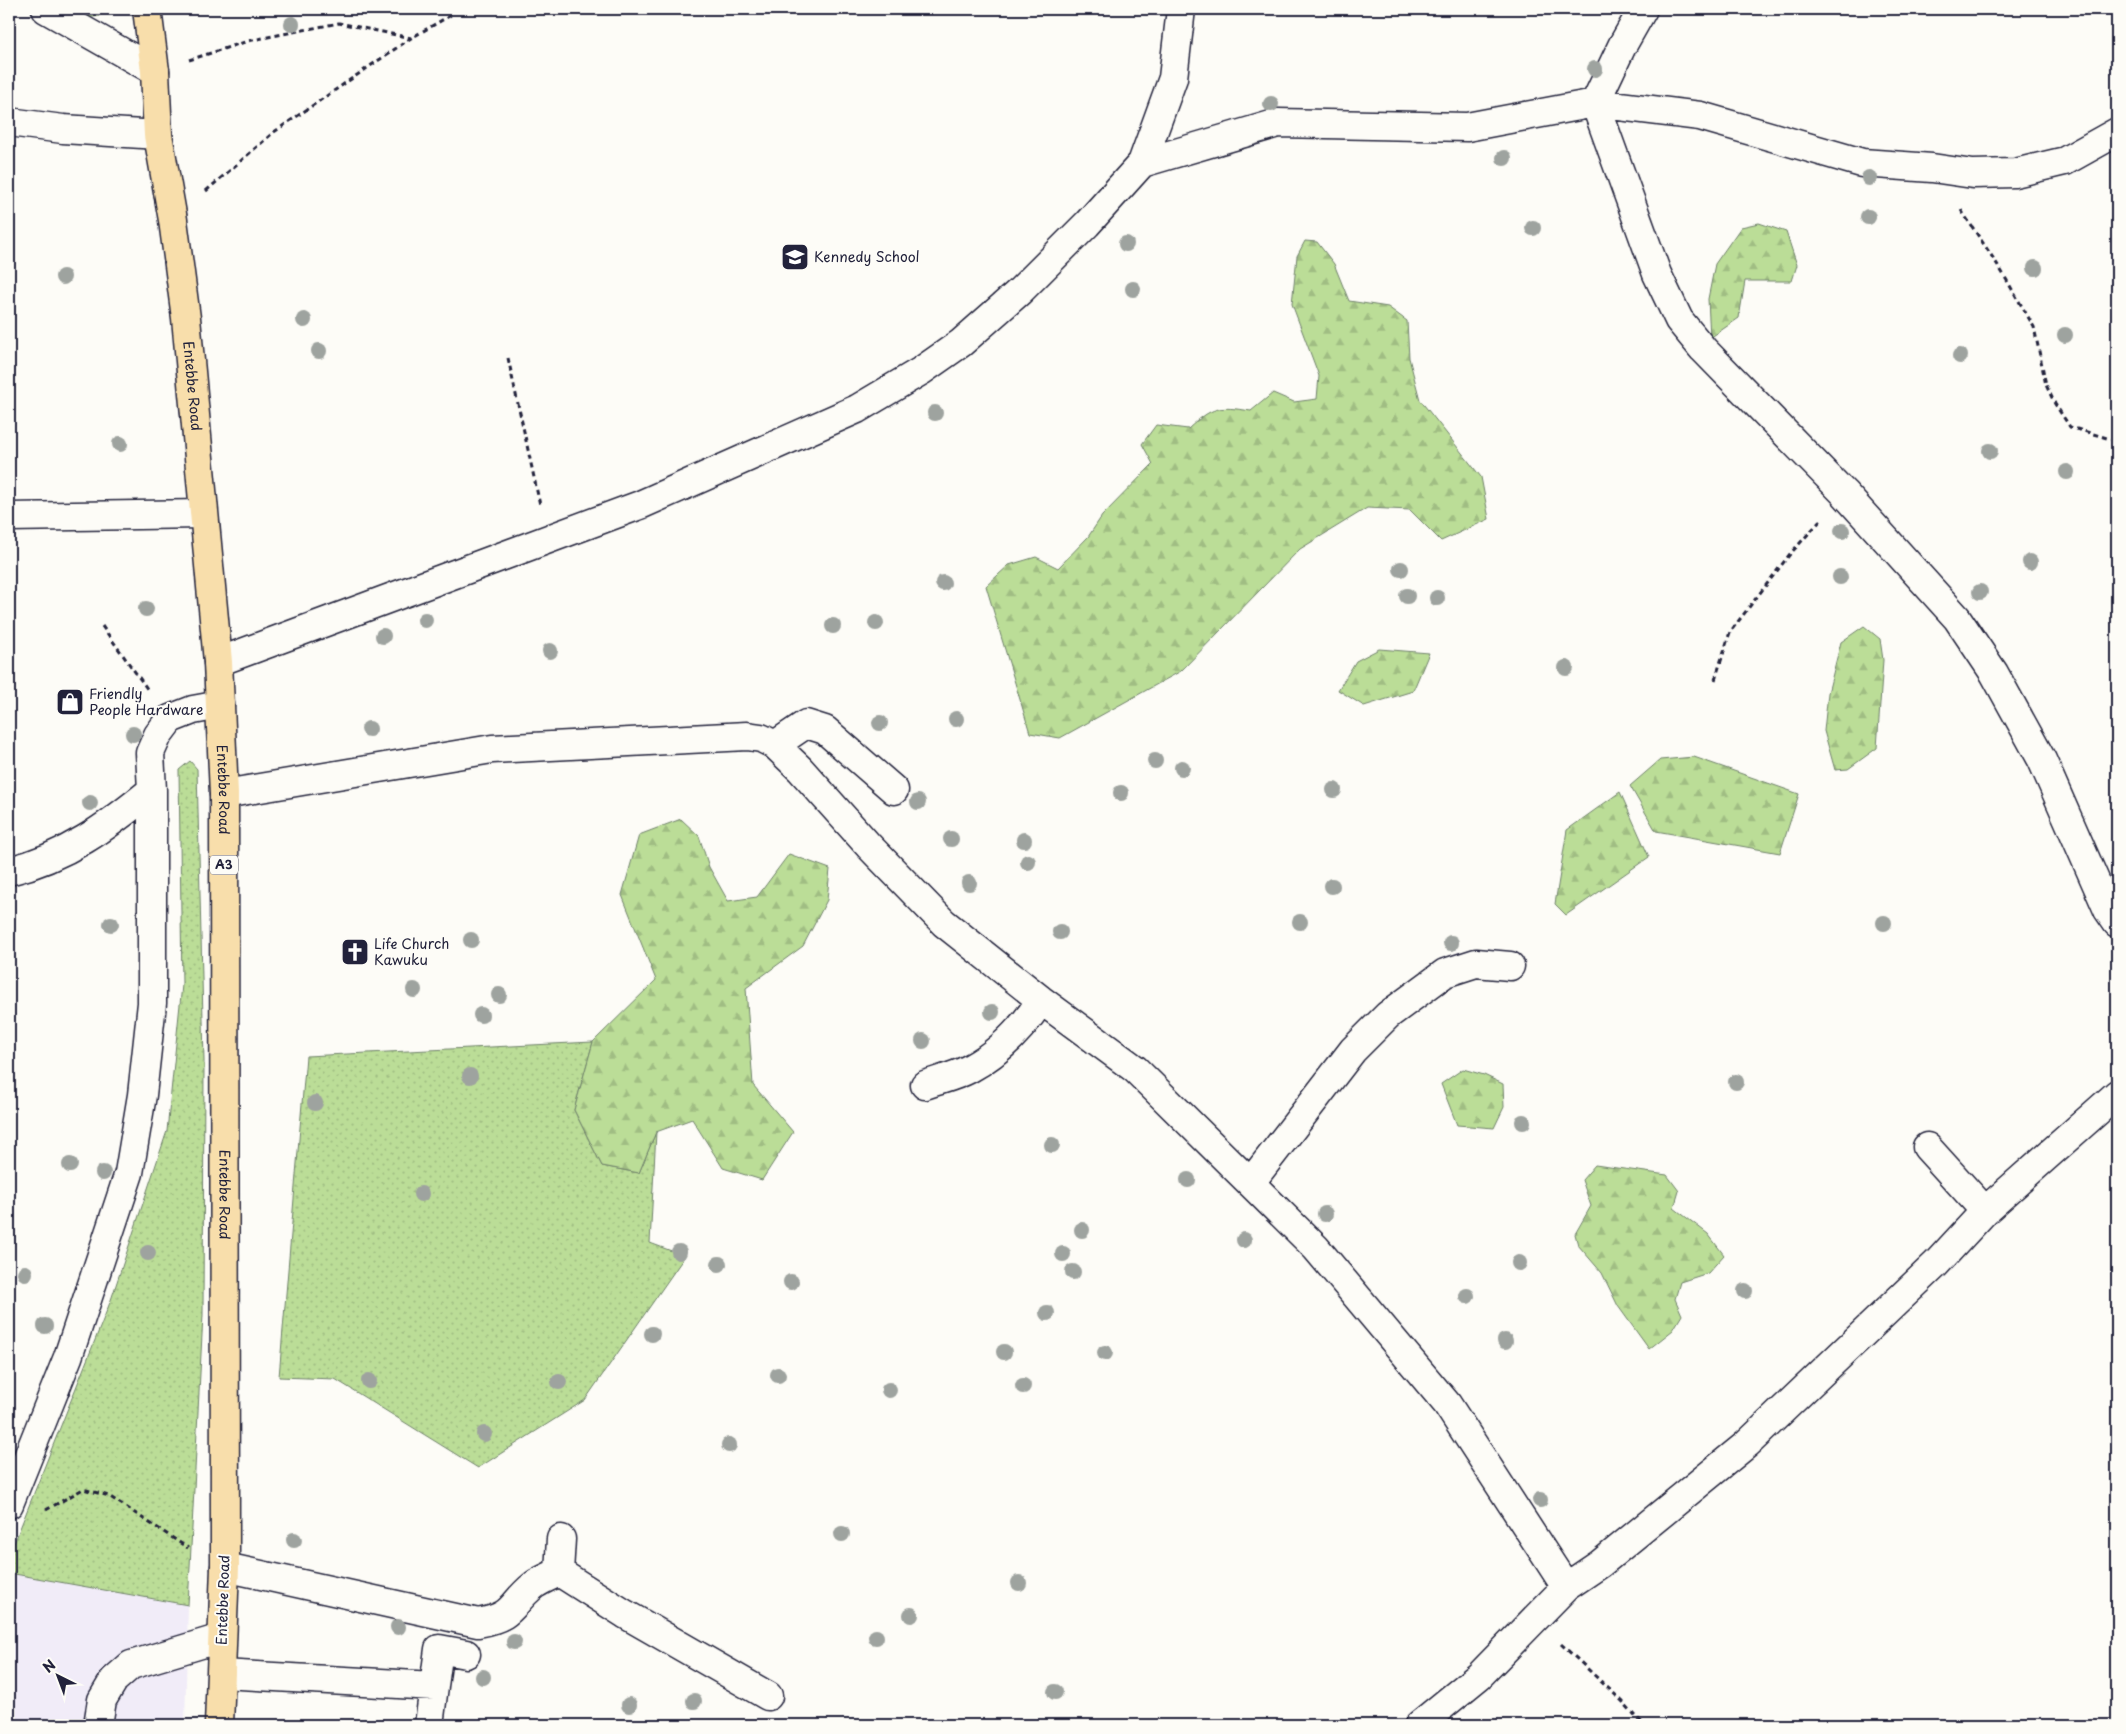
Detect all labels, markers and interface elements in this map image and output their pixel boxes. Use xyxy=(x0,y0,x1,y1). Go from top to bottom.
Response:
school or university icon: Kennedy School xyxy=(780,242,810,272)
place label: Kennedy School xyxy=(814,246,920,267)
street label: Entebbe Road xyxy=(178,340,207,432)
place label: Friendly People Hardware xyxy=(89,683,203,720)
shop icon: Friendly People Hardware xyxy=(55,687,85,717)
street label: Entebbe Road xyxy=(212,744,235,835)
road number: A3 xyxy=(210,856,238,874)
place label: Life Church Kawuku xyxy=(374,933,449,970)
church icon: Life Church Kawuku xyxy=(340,937,370,967)
street label: Entebbe Road xyxy=(214,1149,236,1240)
street label: Entebbe Road xyxy=(210,1555,235,1645)
north arrow xyxy=(32,1652,82,1702)
text: N xyxy=(38,1654,60,1677)

